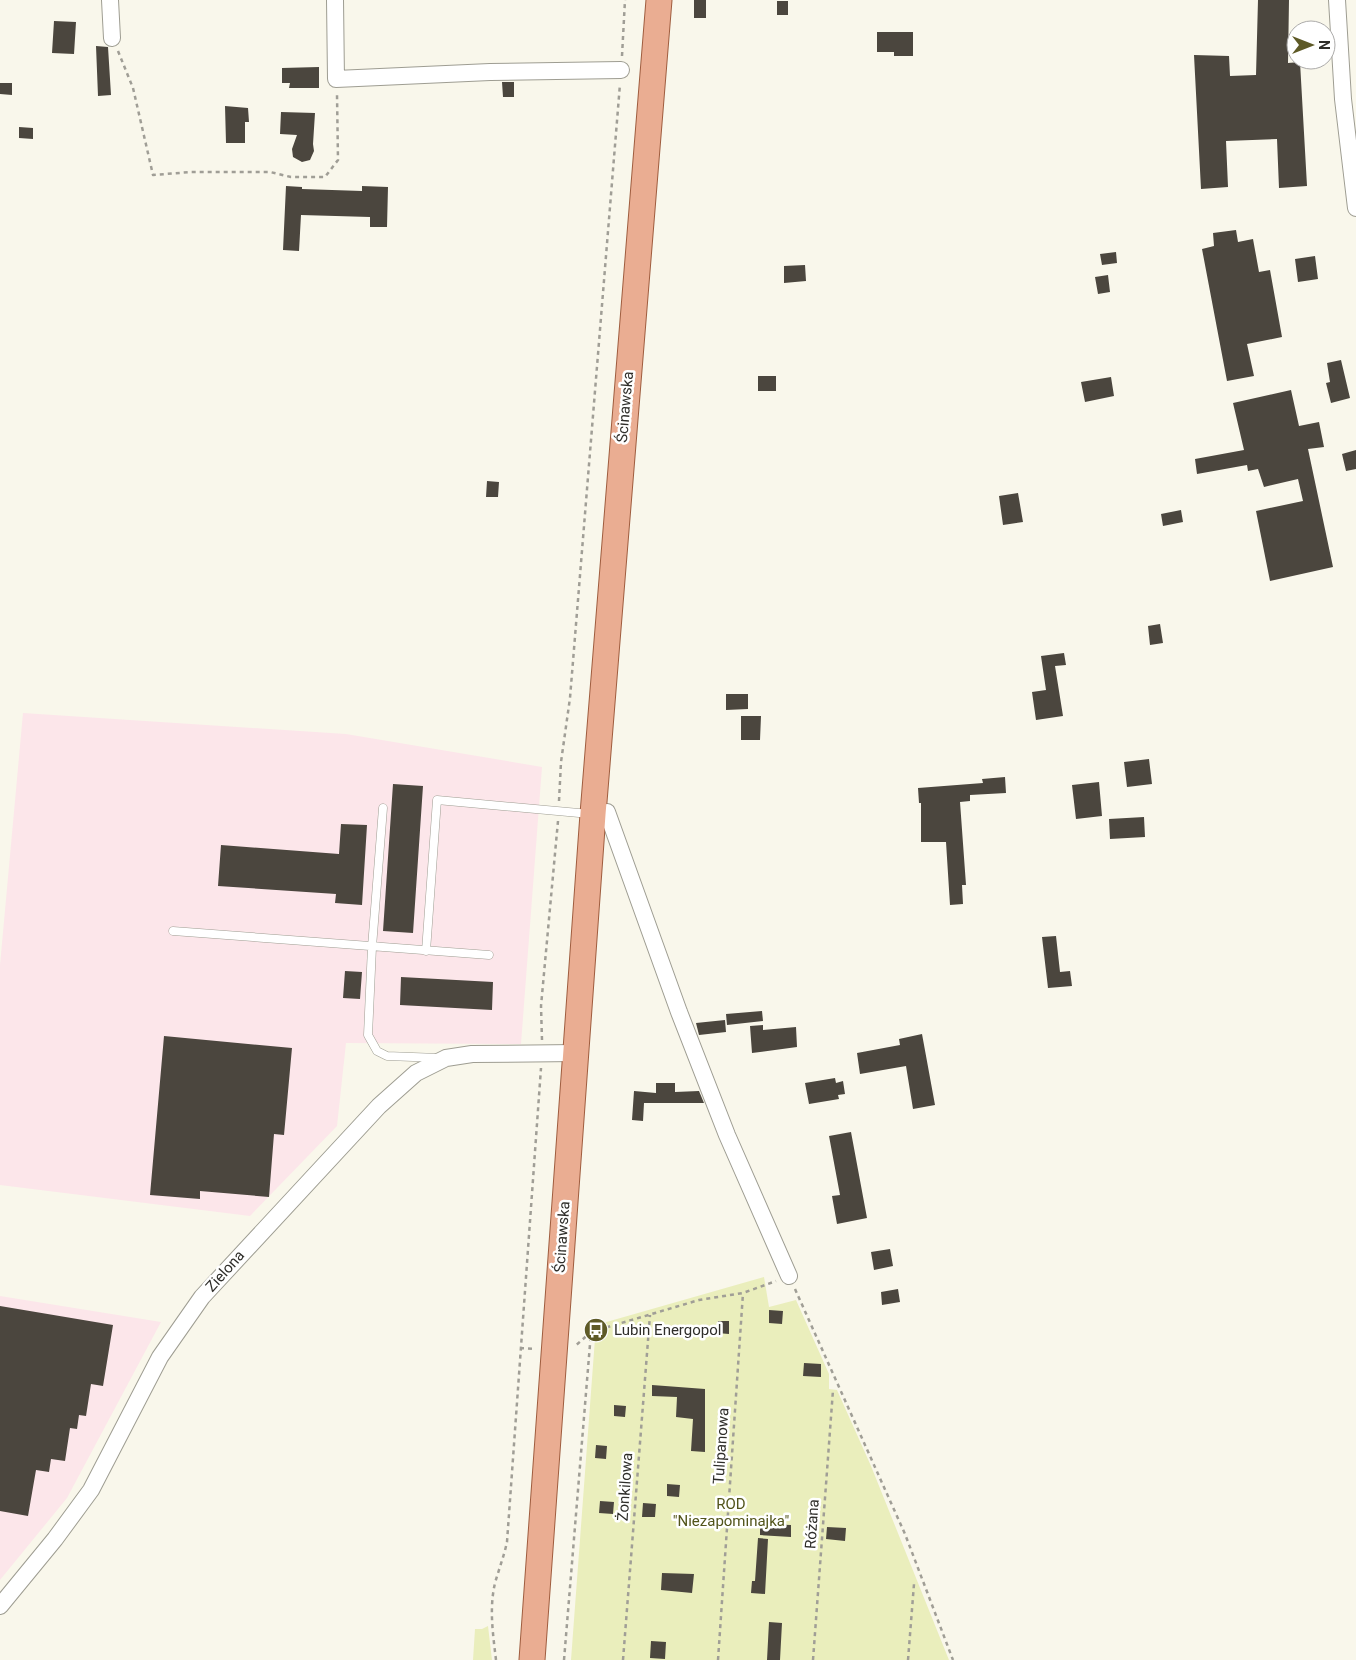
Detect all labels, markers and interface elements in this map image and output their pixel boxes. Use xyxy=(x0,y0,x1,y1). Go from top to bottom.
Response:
north arrow xyxy=(1286,20,1336,70)
text: N xyxy=(1316,40,1332,50)
street label: Ścinawska xyxy=(613,371,637,443)
street label: Ścinawska xyxy=(551,1201,573,1273)
street label: Zielona xyxy=(202,1247,248,1295)
bus stop icon: Lubin Energopol xyxy=(583,1317,609,1343)
place label: Lubin Energopol xyxy=(614,1321,721,1339)
street label: Tulipanowa xyxy=(709,1407,733,1485)
street label: Żonkilowa xyxy=(614,1452,636,1522)
park label: ROD "Niezapominajka" xyxy=(673,1495,789,1530)
street label: Różana xyxy=(801,1499,823,1549)

